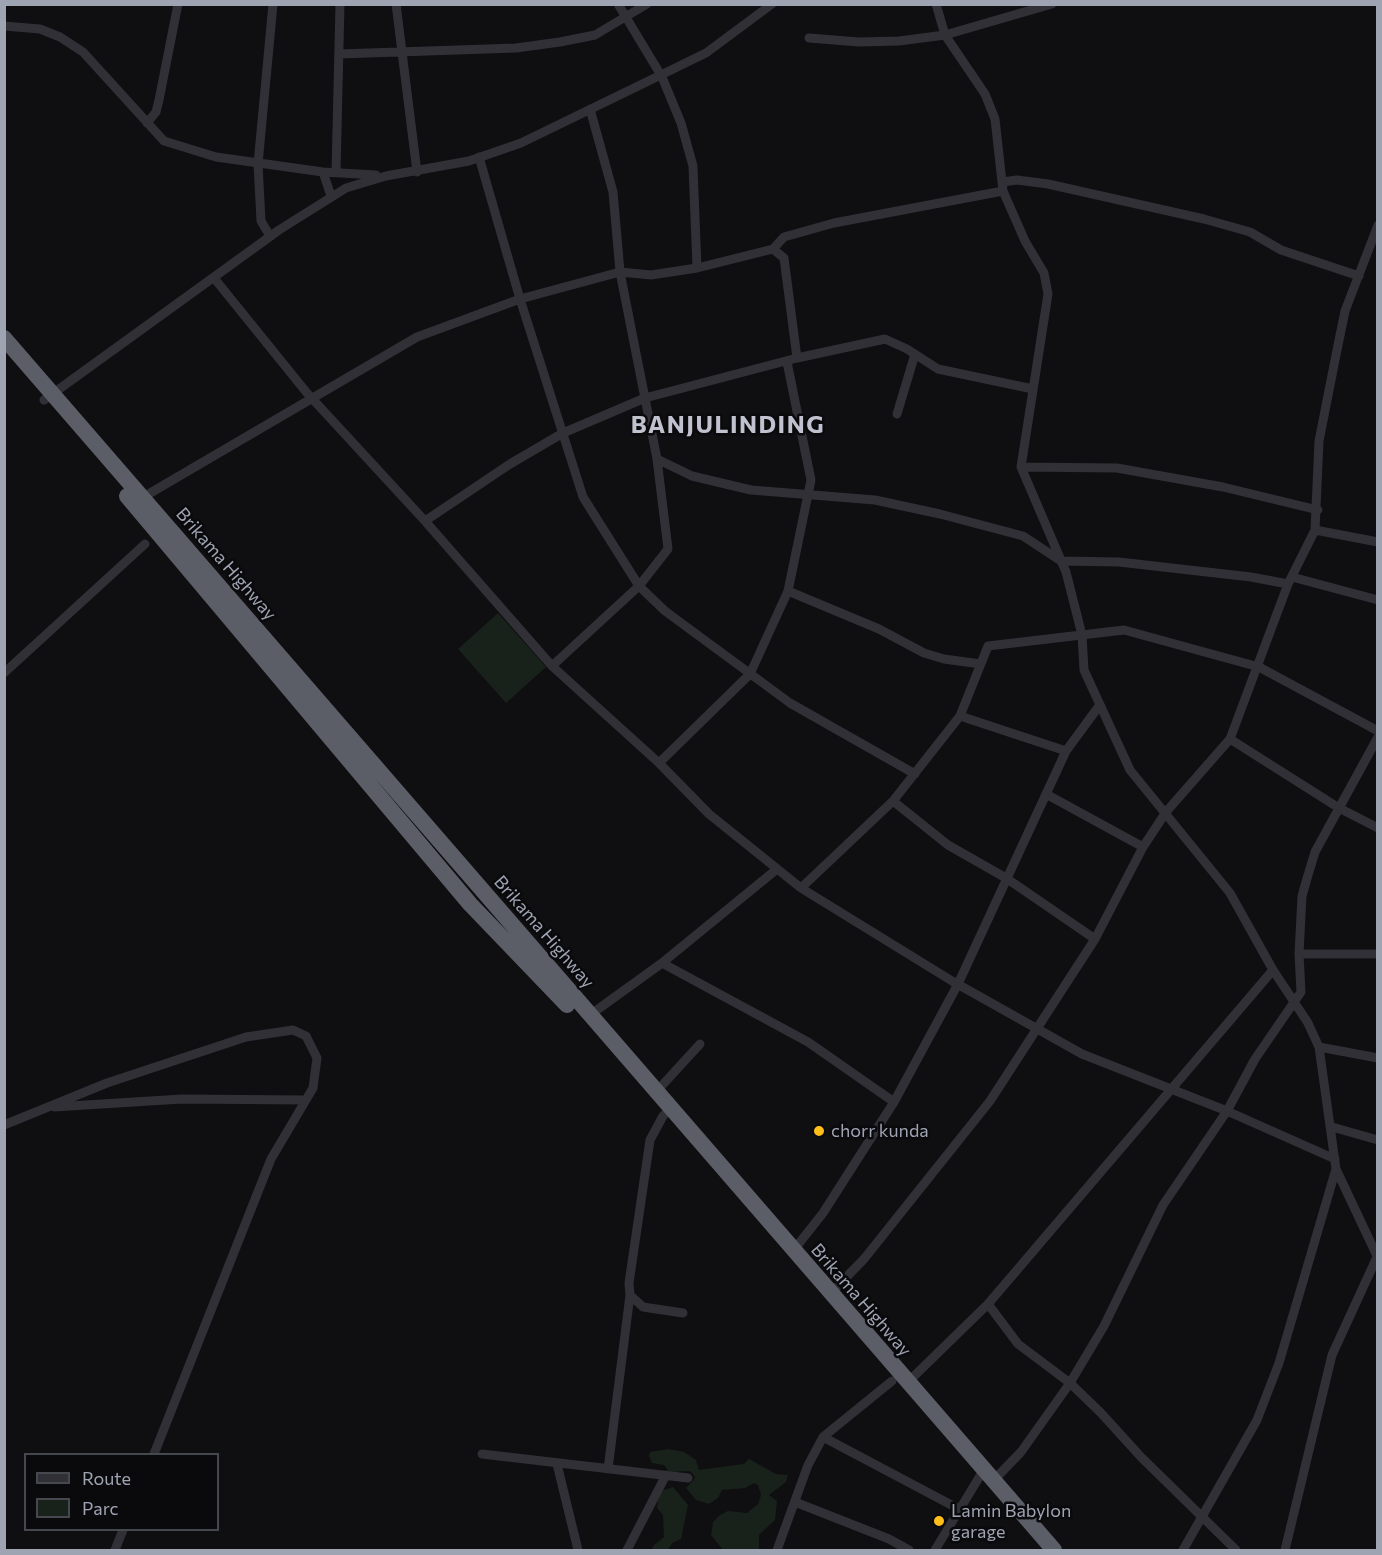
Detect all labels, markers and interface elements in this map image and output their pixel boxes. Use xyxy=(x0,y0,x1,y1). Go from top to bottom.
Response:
district label: BANJULINDING xyxy=(631,411,825,439)
street label: Brikama Highway xyxy=(171,503,281,625)
street label: Brikama Highway xyxy=(489,871,599,993)
place label: chorr kunda xyxy=(831,1120,929,1142)
marker: chorr kunda xyxy=(812,1124,826,1138)
street label: Brikama Highway xyxy=(806,1239,916,1361)
legend xyxy=(24,1453,219,1531)
text: Route xyxy=(82,1467,131,1489)
text: Parc xyxy=(82,1497,119,1519)
place label: Lamin Babylon garage xyxy=(951,1500,1071,1543)
marker: Lamin Babylon garage xyxy=(932,1514,946,1528)

